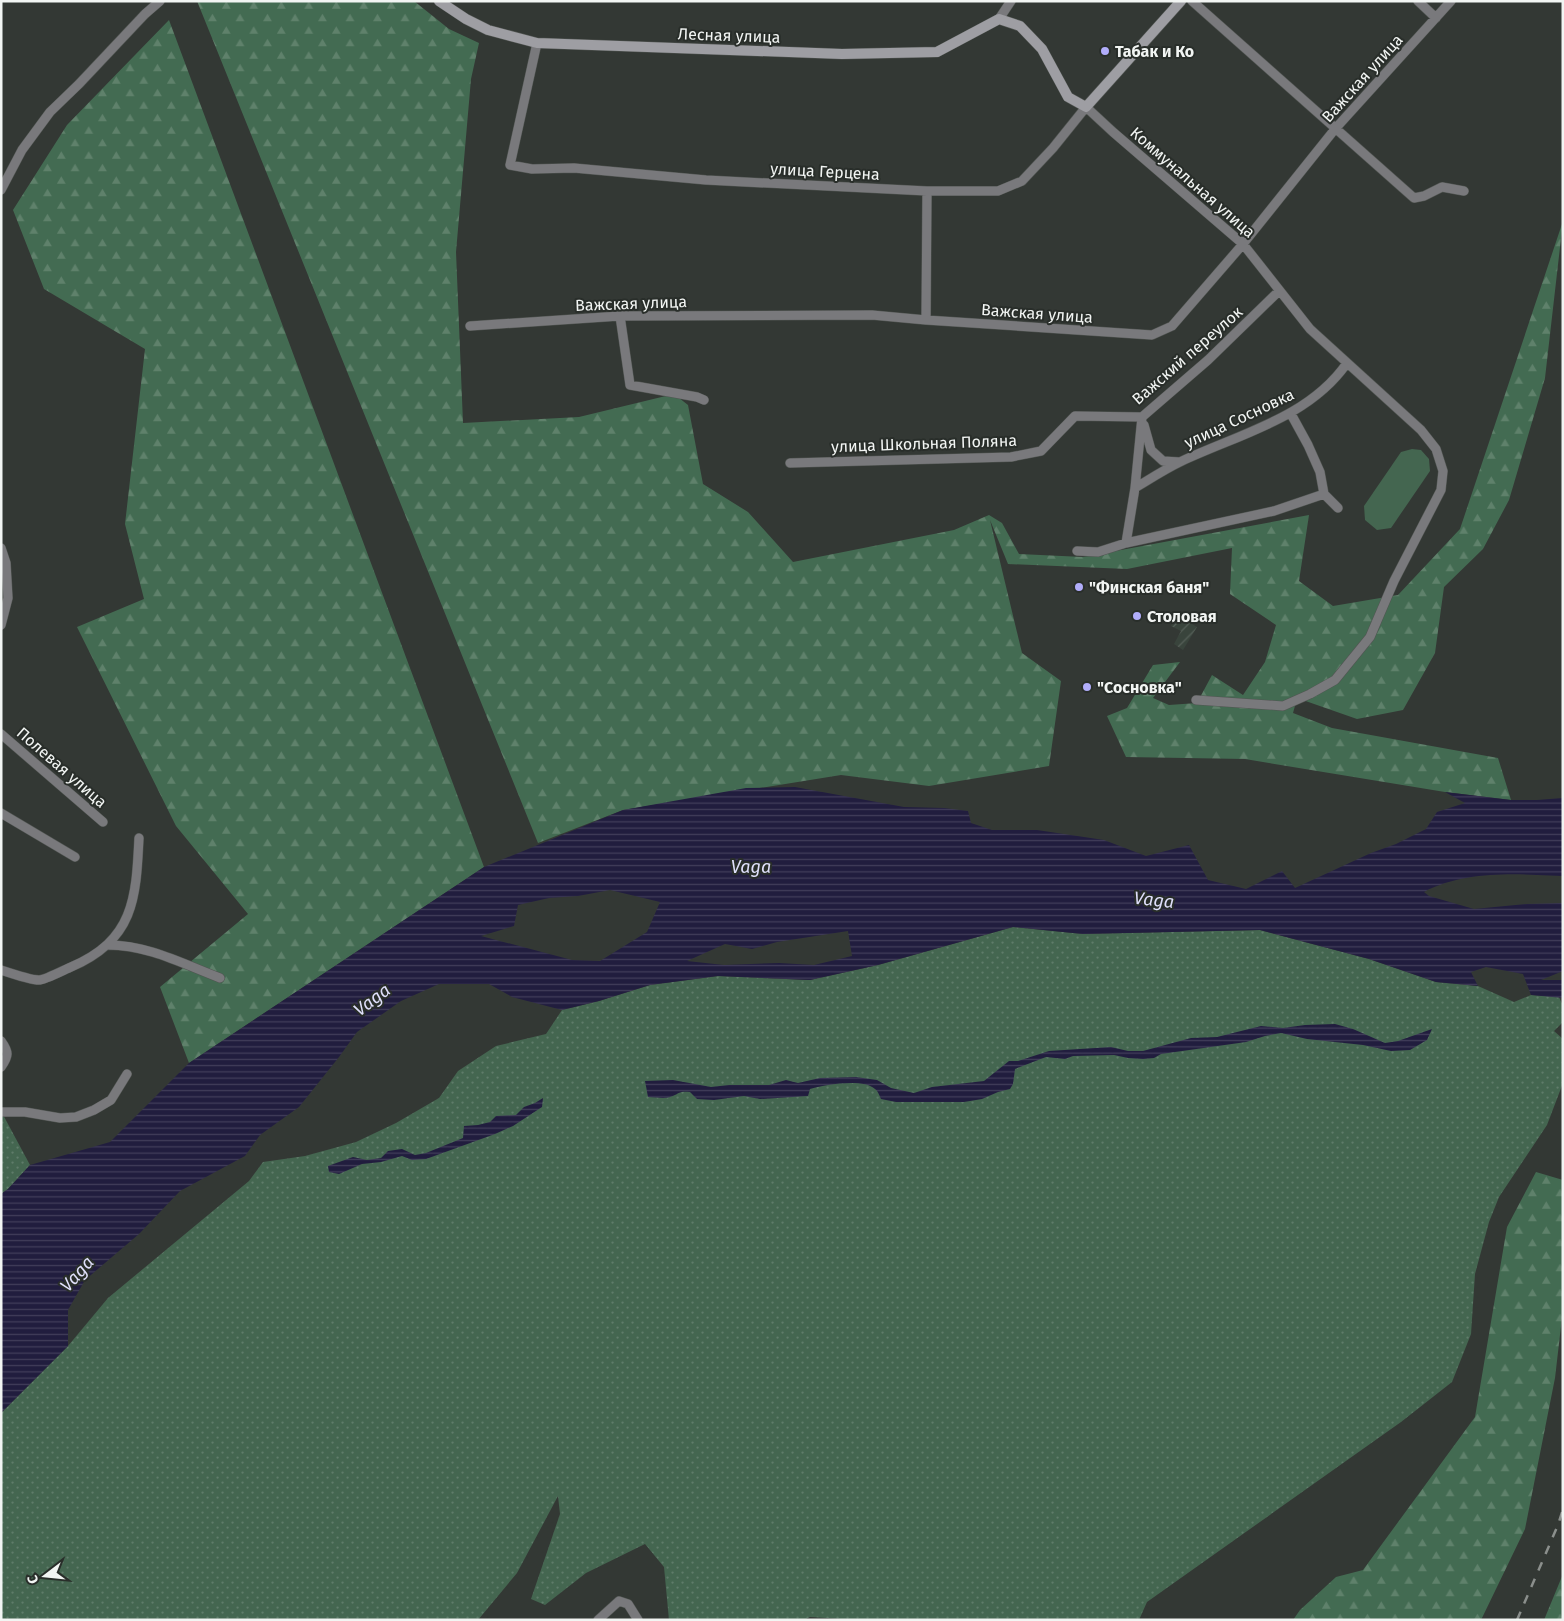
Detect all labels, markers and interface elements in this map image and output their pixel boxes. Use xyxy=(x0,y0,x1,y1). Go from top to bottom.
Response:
street label: Лесная улица xyxy=(677,24,781,47)
street label: Важская улица xyxy=(1318,30,1407,126)
place label: Табак и Ко xyxy=(1115,42,1194,61)
marker: Табак и Ко xyxy=(1099,45,1111,57)
street label: Коммунальная улица xyxy=(1126,123,1259,242)
street label: улица Герцена xyxy=(770,159,880,184)
street label: Важская улица xyxy=(575,292,687,315)
street label: Важская улица xyxy=(981,300,1093,327)
street label: Важский переулок xyxy=(1128,302,1247,408)
street label: улица Сосновка xyxy=(1181,385,1297,452)
street label: улица Школьная Поляна xyxy=(831,431,1017,456)
place label: "Финская баня" xyxy=(1089,578,1209,597)
marker: "Финская баня" xyxy=(1073,581,1085,593)
place label: Столовая xyxy=(1147,607,1217,626)
marker: Столовая xyxy=(1131,610,1143,622)
place label: "Сосновка" xyxy=(1097,678,1182,697)
marker: "Сосновка" xyxy=(1081,681,1093,693)
street label: Полевая улица xyxy=(13,723,111,812)
water label: Vaga xyxy=(731,856,771,878)
water label: Vaga xyxy=(1133,887,1175,913)
water label: Vaga xyxy=(349,979,395,1021)
water label: Vaga xyxy=(55,1252,99,1296)
north arrow xyxy=(20,1551,70,1601)
text: С xyxy=(24,1573,42,1586)

